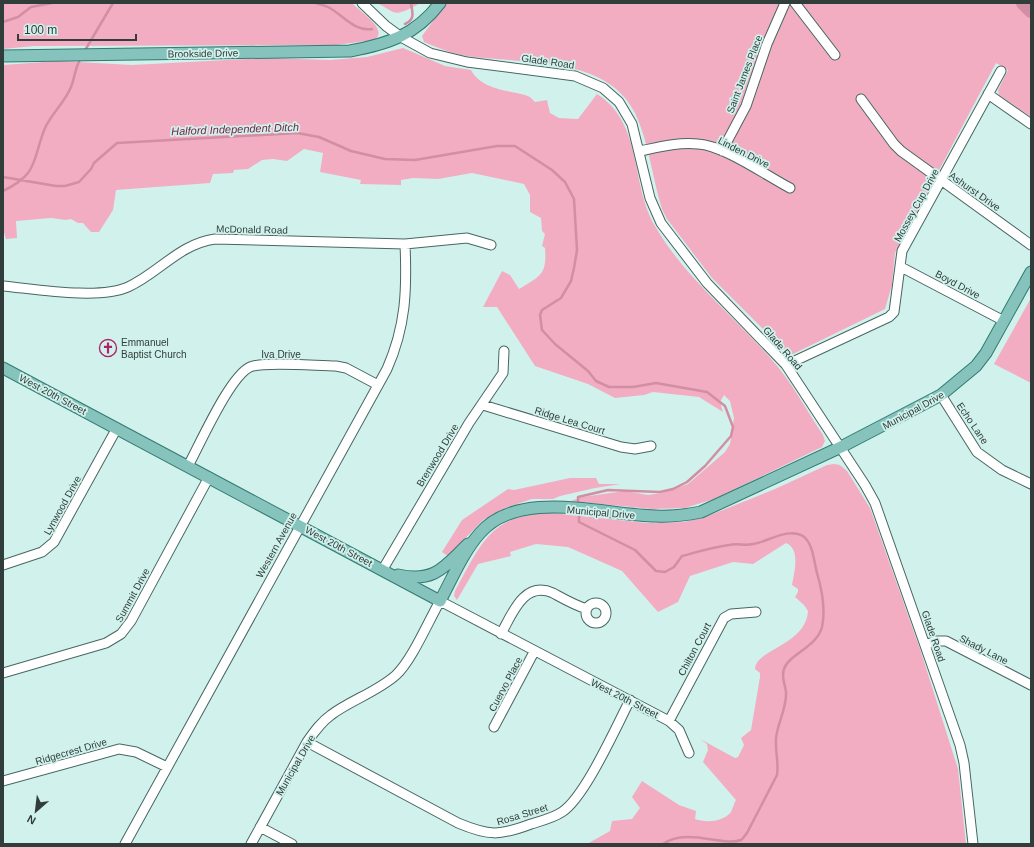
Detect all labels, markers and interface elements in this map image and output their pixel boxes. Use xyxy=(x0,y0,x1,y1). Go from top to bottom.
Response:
scale bar xyxy=(18,16,136,42)
text: 100 m xyxy=(24,23,57,37)
street label: Saint James Place xyxy=(724,33,765,115)
street label: Brookside Drive xyxy=(168,47,239,60)
street label: Glade Road xyxy=(521,52,575,71)
water label: Halford Independent Ditch xyxy=(171,121,299,137)
street label: Linden Drive xyxy=(716,135,772,170)
street label: Mossey Cup Drive xyxy=(892,166,941,244)
street label: Ashurst Drive xyxy=(947,170,1003,213)
street label: McDonald Road xyxy=(216,223,288,236)
street label: Boyd Drive xyxy=(934,268,982,301)
street label: Glade Road xyxy=(761,325,804,372)
place label: Emmanuel Baptist Church xyxy=(121,337,187,360)
church icon: Emmanuel Baptist Church xyxy=(98,338,118,358)
street label: Iva Drive xyxy=(261,349,301,360)
street label: West 20th Street xyxy=(17,372,88,417)
street label: Municipal Drive xyxy=(881,389,946,432)
street label: Echo Lane xyxy=(955,400,991,447)
street label: Ridge Lea Court xyxy=(533,405,606,436)
street label: Brenwood Drive xyxy=(414,422,461,489)
street label: Lynwood Drive xyxy=(42,473,83,537)
street label: Municipal Drive xyxy=(566,504,636,521)
street label: Western Avenue xyxy=(254,510,299,580)
street label: West 20th Street xyxy=(303,524,374,569)
street label: Summit Drive xyxy=(113,566,152,624)
street label: Glade Road xyxy=(920,609,947,663)
street label: Chilton Court xyxy=(676,621,713,678)
street label: Shady Lane xyxy=(957,632,1010,667)
street label: Cuervo Place xyxy=(486,655,525,713)
street label: West 20th Street xyxy=(589,677,661,720)
street label: Municipal Drive xyxy=(274,733,318,798)
street label: Ridgecrest Drive xyxy=(34,736,109,767)
north arrow xyxy=(16,791,56,831)
street label: Rosa Street xyxy=(495,801,549,827)
text: N xyxy=(25,813,38,827)

